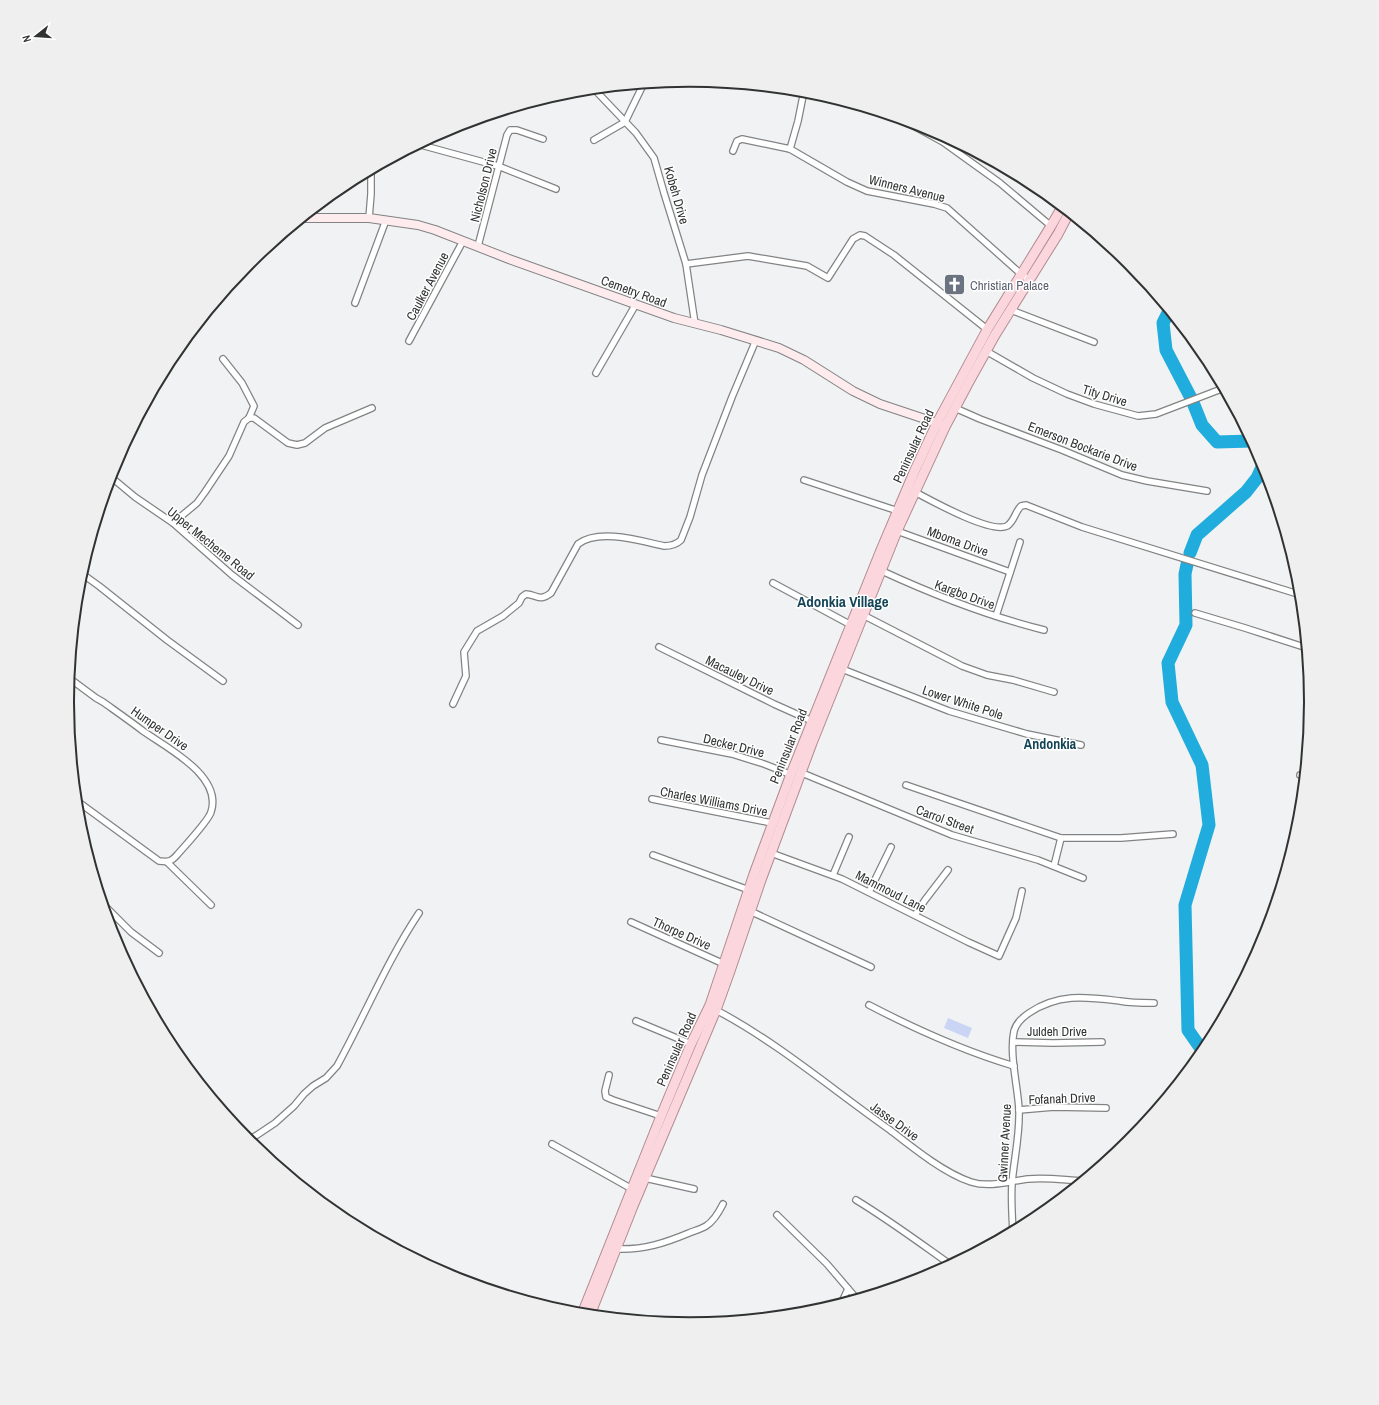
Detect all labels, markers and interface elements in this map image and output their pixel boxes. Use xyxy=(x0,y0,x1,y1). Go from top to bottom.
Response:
north arrow xyxy=(16,16,56,56)
text: N xyxy=(19,34,34,44)
street label: Nicholson Drive xyxy=(466,146,501,224)
street label: Kobeh Drive xyxy=(660,164,693,226)
street label: Winners Avenue xyxy=(867,171,947,206)
street label: Caulker Avenue xyxy=(402,249,453,323)
street label: Cemetry Road xyxy=(599,272,669,311)
church icon: Christian Palace xyxy=(942,272,968,298)
place label: Christian Palace xyxy=(970,277,1049,294)
street label: Tity Drive xyxy=(1080,381,1129,410)
street label: Peninsular Road xyxy=(889,407,938,486)
street label: Emerson Bockarie Drive xyxy=(1026,418,1140,475)
street label: Upper Mecheme Road xyxy=(164,503,258,584)
street label: Mboma Drive xyxy=(925,523,991,560)
street label: Kargbo Drive xyxy=(932,576,997,613)
district label: Adonkia Village xyxy=(797,591,889,612)
street label: Macauley Drive xyxy=(703,652,777,699)
street label: Lower White Pole xyxy=(920,681,1006,724)
street label: Humper Drive xyxy=(128,702,192,754)
street label: Peninsular Road xyxy=(766,706,811,786)
street label: Decker Drive xyxy=(702,730,766,761)
district label: Andonkia xyxy=(1024,735,1077,753)
street label: Charles Williams Drive xyxy=(659,783,769,820)
street label: Carrol Street xyxy=(914,801,976,838)
street label: Mammoud Lane xyxy=(853,866,929,917)
street label: Thorpe Drive xyxy=(650,913,714,954)
street label: Peninsular Road xyxy=(653,1009,700,1089)
street label: Juldeh Drive xyxy=(1027,1023,1087,1040)
street label: Fofanah Drive xyxy=(1028,1089,1096,1108)
street label: Jasse Drive xyxy=(867,1098,923,1145)
street label: Gwinner Avenue xyxy=(994,1103,1015,1183)

